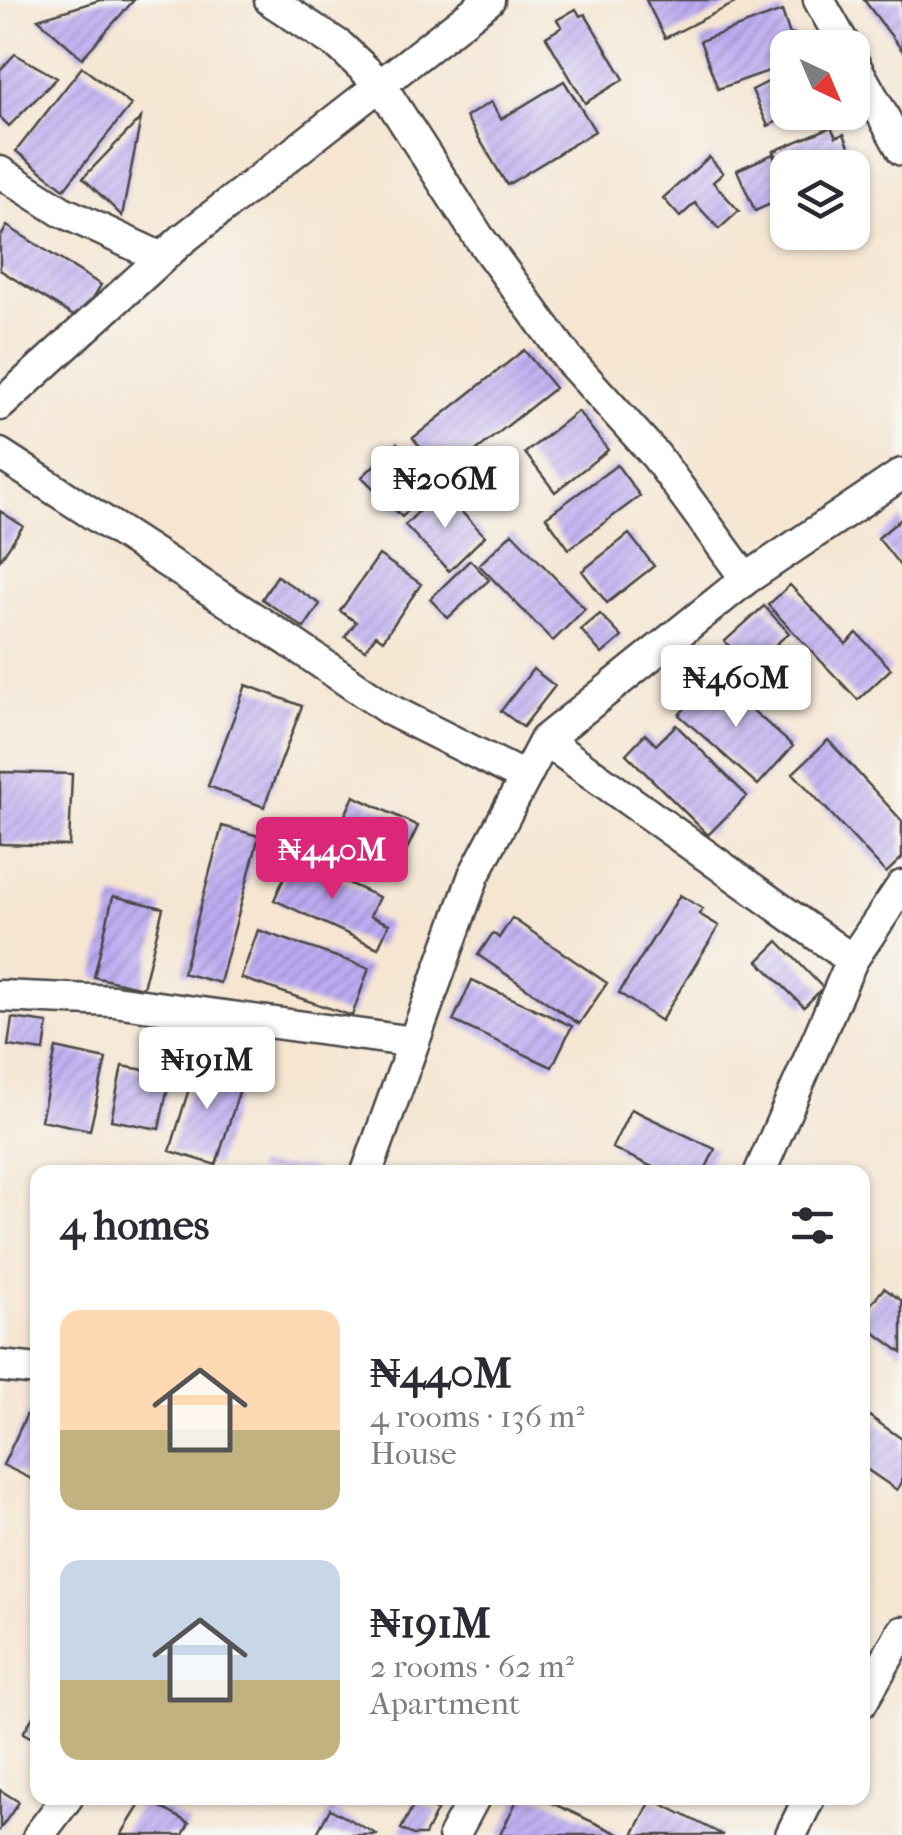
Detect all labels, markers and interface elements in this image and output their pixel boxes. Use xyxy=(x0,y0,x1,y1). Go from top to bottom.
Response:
north arrow xyxy=(770,30,870,130)
map controls xyxy=(770,30,870,250)
button: layers xyxy=(770,150,870,250)
pin: ₦206M xyxy=(375,446,515,531)
text: ₦206M xyxy=(393,460,497,497)
pin: ₦460M xyxy=(666,645,806,730)
text: ₦460M xyxy=(683,659,789,696)
pin: ₦440M xyxy=(262,817,402,902)
text: ₦440M xyxy=(278,831,386,868)
pin: ₦191M xyxy=(137,1027,277,1112)
text: ₦191M xyxy=(161,1041,253,1078)
icon: filters xyxy=(785,1198,840,1253)
text: 4 homes xyxy=(60,1201,209,1250)
text: ₦440M xyxy=(370,1349,512,1398)
icon: home xyxy=(140,1350,260,1470)
text: 4 rooms · 136 m² xyxy=(370,1398,584,1435)
text: House xyxy=(370,1435,457,1472)
text: ₦191M xyxy=(370,1599,491,1648)
icon: home xyxy=(140,1600,260,1720)
text: 2 rooms · 62 m² xyxy=(370,1648,574,1685)
text: Apartment xyxy=(370,1685,520,1722)

